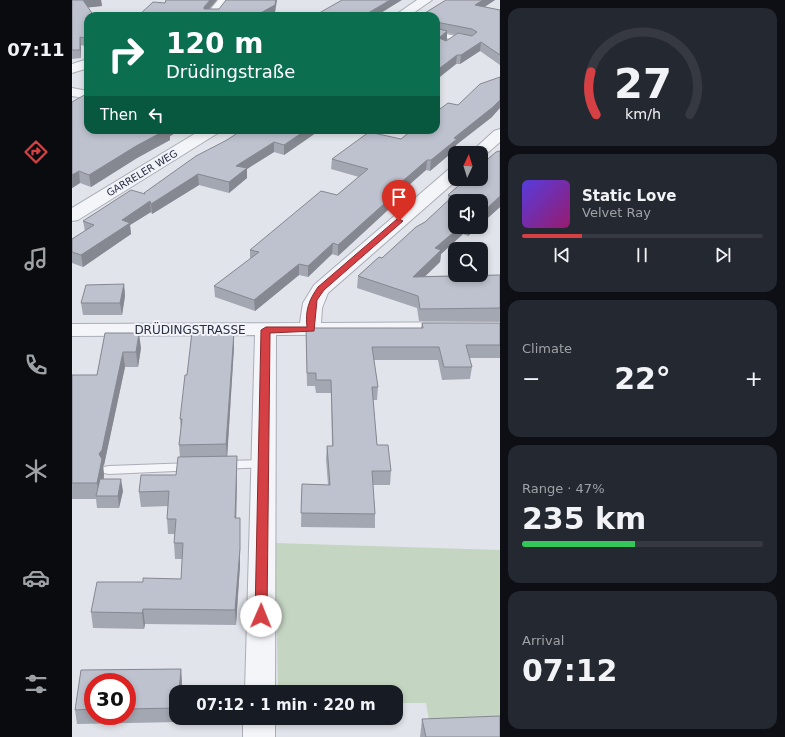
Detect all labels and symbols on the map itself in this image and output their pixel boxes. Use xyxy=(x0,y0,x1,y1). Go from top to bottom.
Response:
north arrow xyxy=(448,146,488,186)
street label: GARRELER WEG xyxy=(105,147,179,199)
pin xyxy=(382,180,416,221)
street label: DRÜDINGSTRASSE xyxy=(134,321,246,337)
position arrow xyxy=(240,595,282,637)
speed limit sign: 30 xyxy=(84,673,136,725)

